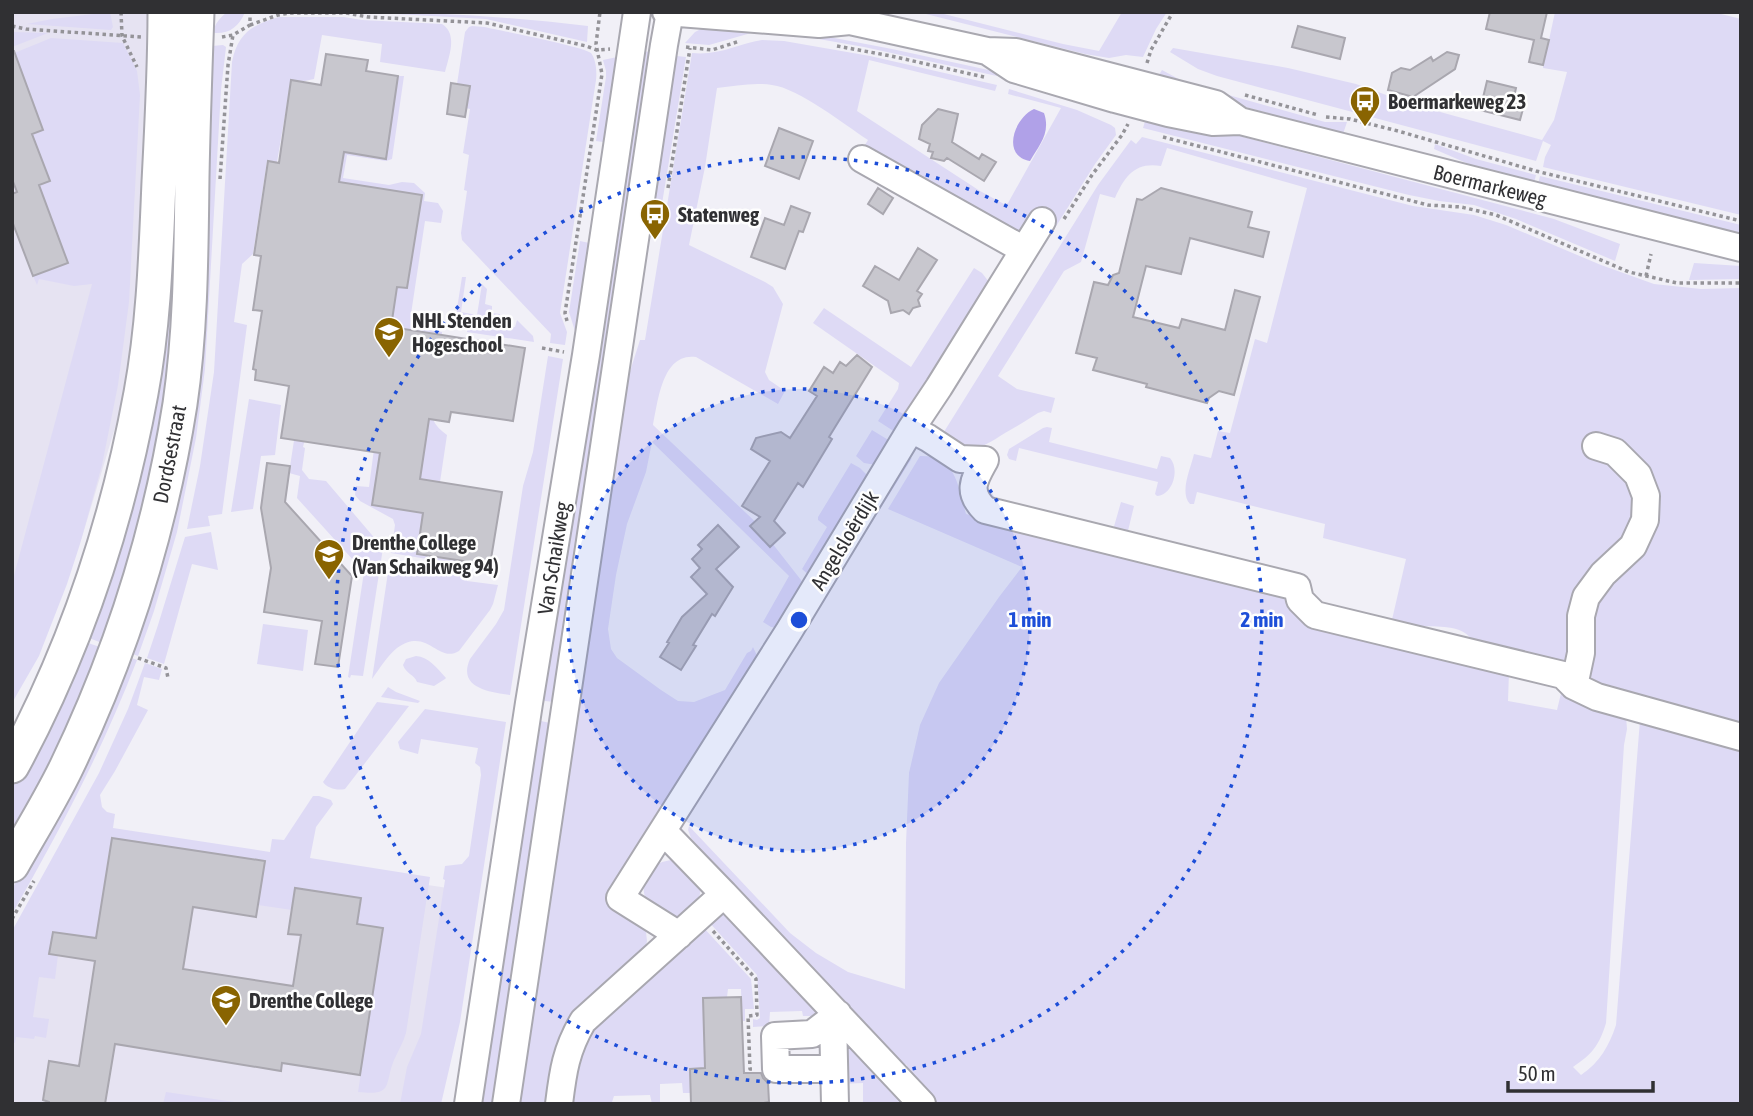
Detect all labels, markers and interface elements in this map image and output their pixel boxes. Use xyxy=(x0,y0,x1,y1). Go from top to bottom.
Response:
bus stop icon: Boermarkeweg 23 xyxy=(1348,84,1382,128)
place label: Boermarkeweg 23 xyxy=(1388,89,1526,113)
street label: Boermarkeweg xyxy=(1431,159,1549,211)
bus stop icon: Statenweg xyxy=(638,197,672,241)
place label: Statenweg xyxy=(678,202,760,226)
place label: NHL Stenden Hogeschool xyxy=(412,308,512,356)
school or university icon: NHL Stenden Hogeschool xyxy=(372,315,406,359)
street label: Dordsestraat xyxy=(148,403,190,505)
street label: Angelsloërdijk xyxy=(805,486,883,594)
street label: Van Schaikweg xyxy=(532,500,574,616)
place label: Drenthe College (Van Schaikweg 94) xyxy=(352,530,499,578)
school or university icon: Drenthe College (Van Schaikweg 94) xyxy=(312,537,346,581)
text: 1 min xyxy=(1009,607,1051,631)
text: 2 min xyxy=(1241,607,1283,631)
centre of rings xyxy=(787,608,811,632)
school or university icon: Drenthe College xyxy=(209,983,243,1027)
place label: Drenthe College xyxy=(249,988,373,1012)
scale bar xyxy=(1508,1050,1653,1094)
text: 50 m xyxy=(1518,1061,1556,1085)

